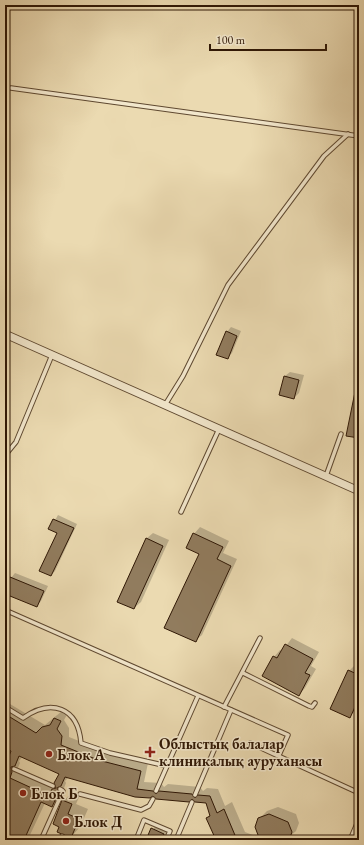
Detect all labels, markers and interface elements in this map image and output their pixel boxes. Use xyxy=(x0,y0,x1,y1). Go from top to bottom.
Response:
scale bar xyxy=(210,26,326,52)
text: 100 m xyxy=(216,32,246,48)
place label: Облыстық балалар клиникалық ауруханасы xyxy=(159,734,323,770)
place label: Блок А xyxy=(57,745,105,764)
marker: Облыстық балалар клиникалық ауруханасы xyxy=(144,746,156,758)
marker: Блок А xyxy=(44,749,54,759)
place label: Блок Б xyxy=(31,784,78,803)
marker: Блок Б xyxy=(18,788,28,798)
place label: Блок Д xyxy=(74,812,122,831)
marker: Блок Д xyxy=(61,816,71,826)

